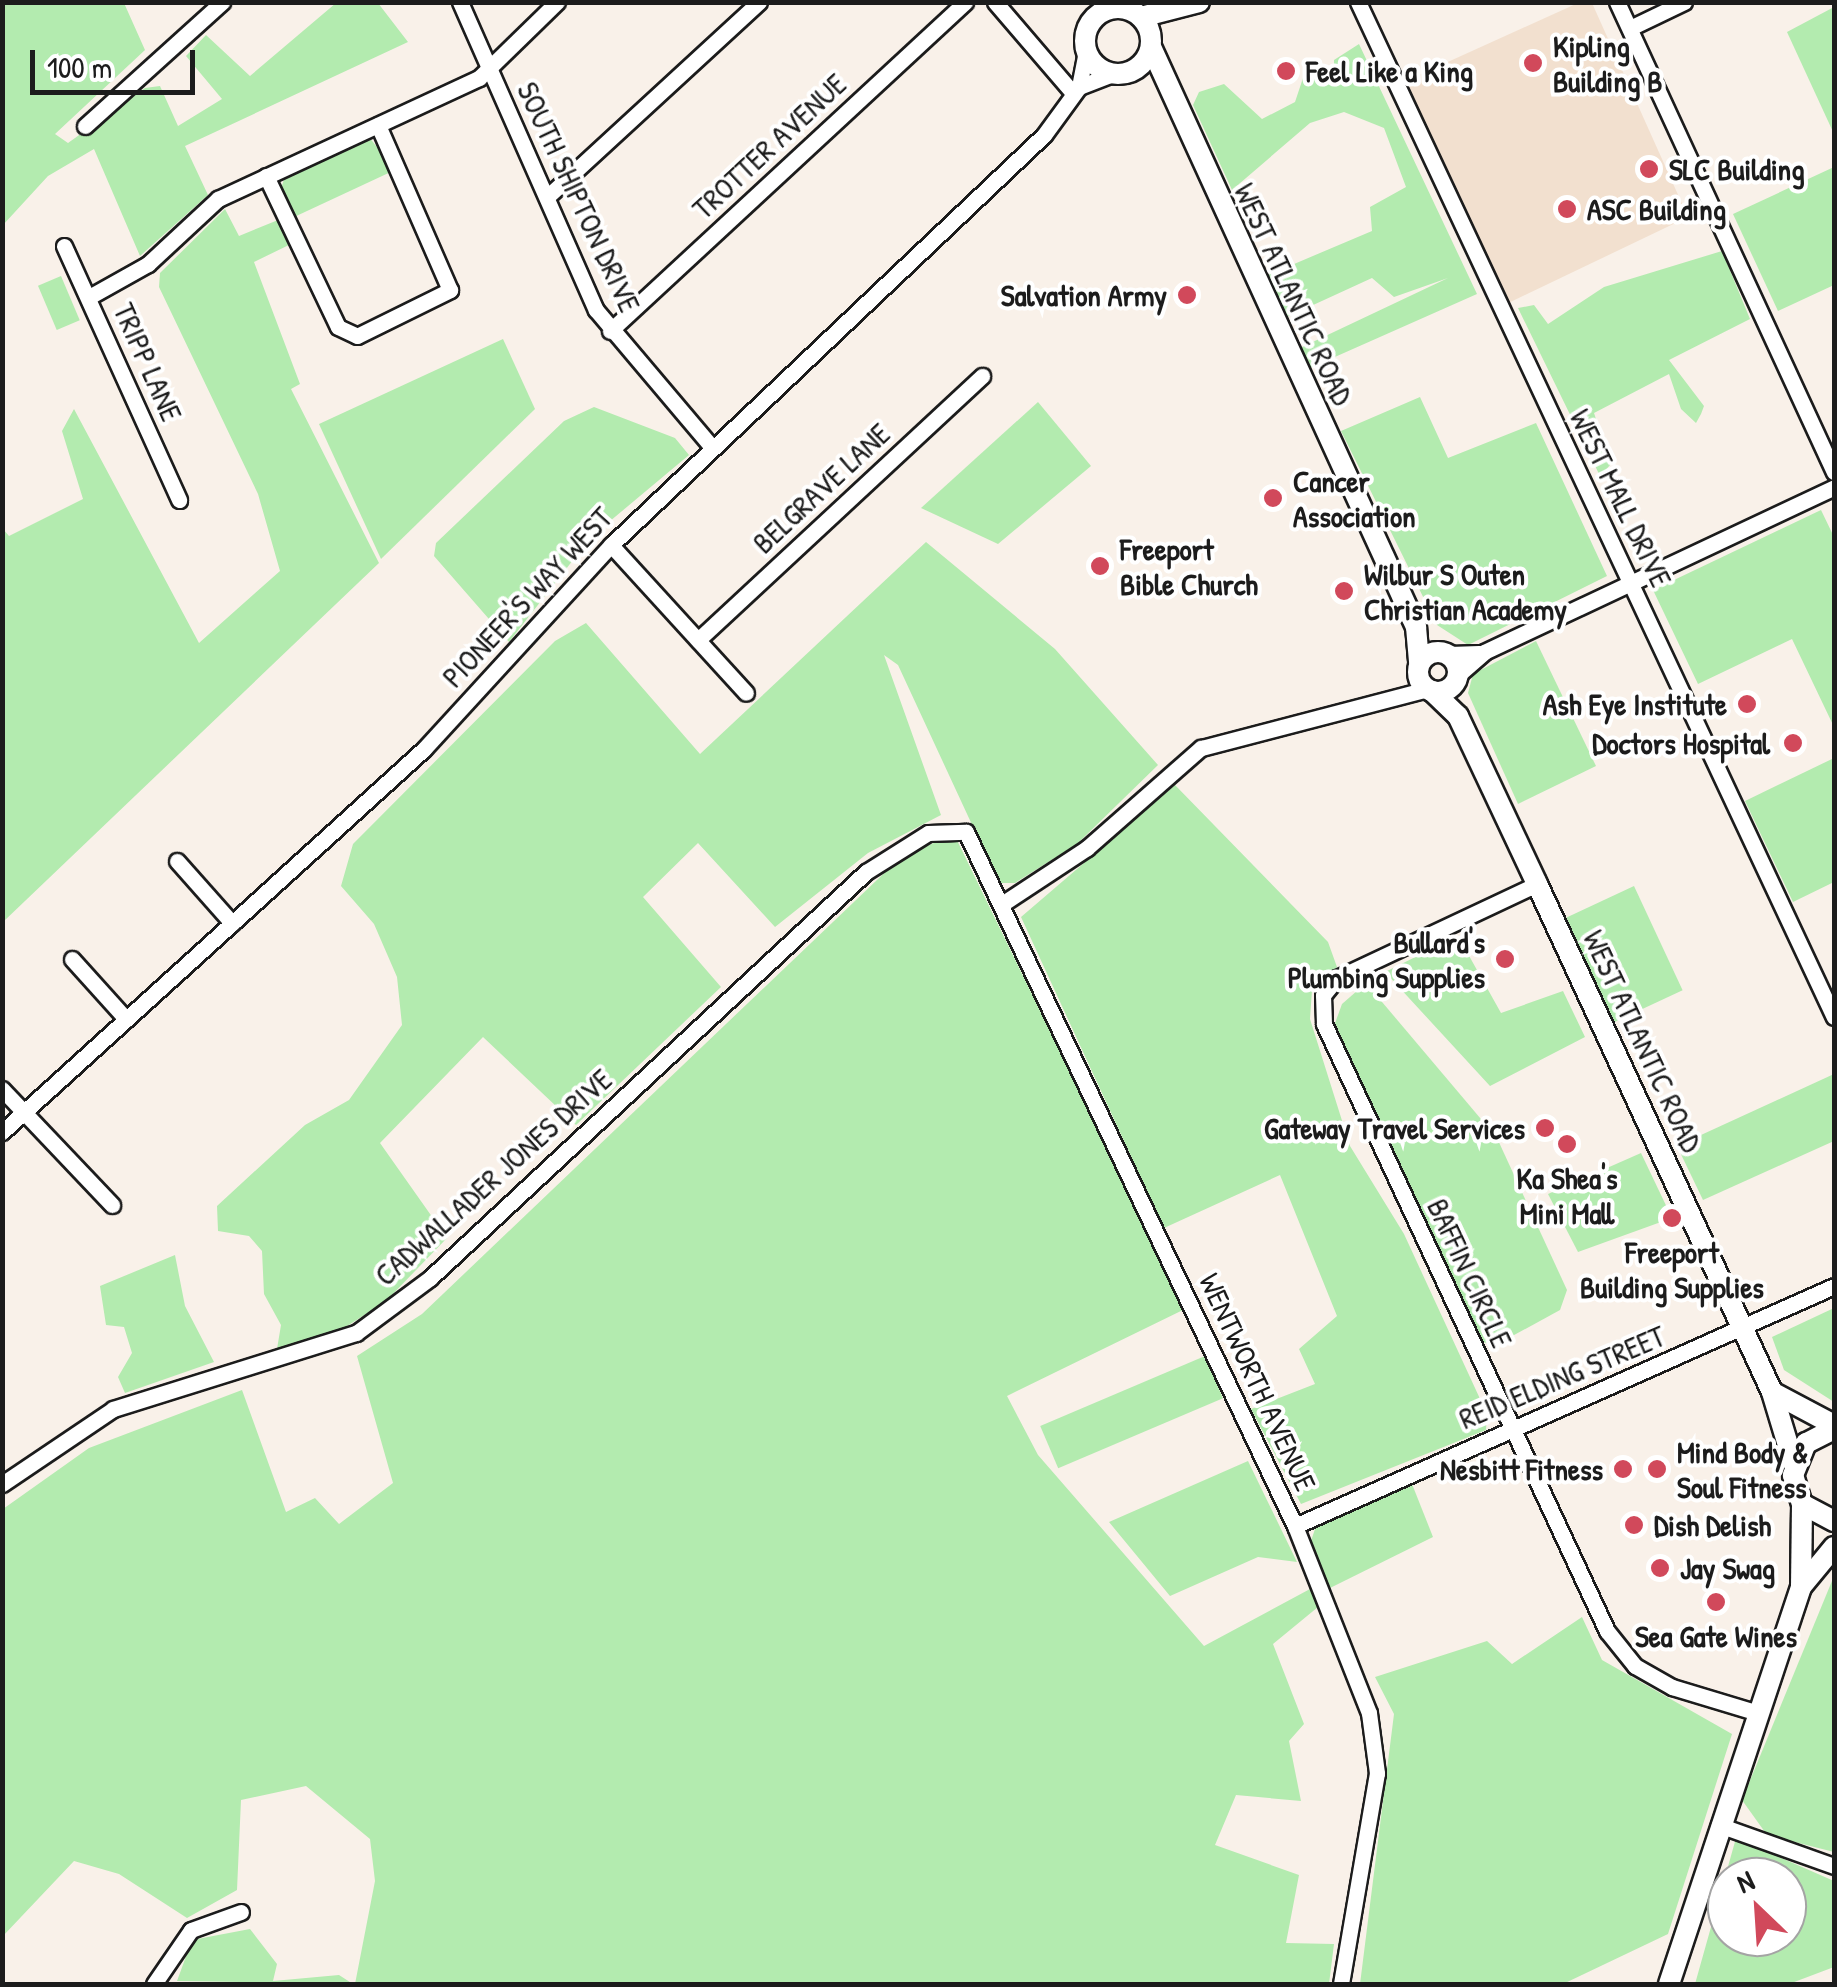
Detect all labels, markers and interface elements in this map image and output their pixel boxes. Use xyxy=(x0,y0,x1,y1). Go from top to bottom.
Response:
place label: Kipling Building B xyxy=(1553,28,1662,98)
scale bar xyxy=(35,30,200,92)
text: 100 m xyxy=(47,47,112,87)
marker: Kipling Building B xyxy=(1522,52,1544,74)
place label: Feel Like a King xyxy=(1306,53,1473,89)
marker: Feel Like a King xyxy=(1275,60,1297,82)
street label: TROTTER AVENUE xyxy=(685,66,853,226)
street label: SOUTH SHIPTON DRIVE xyxy=(510,76,648,318)
place label: SLC Building xyxy=(1669,151,1805,187)
marker: SLC Building xyxy=(1638,158,1660,180)
street label: WEST ATLANTIC ROAD xyxy=(1227,177,1361,411)
place label: ASC Building xyxy=(1587,191,1726,227)
marker: ASC Building xyxy=(1556,198,1578,220)
place label: Salvation Army xyxy=(1001,277,1167,313)
marker: Salvation Army xyxy=(1176,284,1198,306)
street label: TRIPP LANE xyxy=(106,297,190,427)
street label: WEST MALL DRIVE xyxy=(1562,403,1680,593)
street label: BELGRAVE LANE xyxy=(745,415,897,561)
place label: Cancer Association xyxy=(1293,463,1416,534)
marker: Cancer Association xyxy=(1262,487,1284,509)
street label: PIONEER'S WAY WEST xyxy=(434,500,620,694)
place label: Freeport Bible Church xyxy=(1120,531,1258,602)
marker: Freeport Bible Church xyxy=(1089,555,1111,577)
place label: Wilbur S Outen Christian Academy xyxy=(1364,556,1567,626)
marker: Wilbur S Outen Christian Academy xyxy=(1333,580,1355,602)
place label: Ash Eye Institute xyxy=(1543,686,1727,722)
marker: Ash Eye Institute xyxy=(1736,693,1758,715)
place label: Doctors Hospital xyxy=(1592,725,1770,761)
marker: Doctors Hospital xyxy=(1780,730,1806,756)
place label: Bullard's Plumbing Supplies xyxy=(1288,924,1485,994)
street label: WEST ATLANTIC ROAD xyxy=(1576,924,1710,1158)
marker: Bullard's Plumbing Supplies xyxy=(1494,948,1516,970)
street label: CADWALLADER JONES DRIVE xyxy=(367,1061,619,1293)
place label: Gateway Travel Services xyxy=(1264,1110,1525,1146)
marker: Gateway Travel Services xyxy=(1534,1117,1556,1139)
marker: Ka Shea's Mini Mall xyxy=(1556,1133,1578,1155)
place label: Ka Shea's Mini Mall xyxy=(1517,1160,1617,1230)
street label: BAFFIN CIRCLE xyxy=(1420,1193,1520,1353)
marker: Freeport Building Supplies xyxy=(1661,1207,1683,1229)
place label: Freeport Building Supplies xyxy=(1580,1234,1764,1304)
street label: WENTWORTH AVENUE xyxy=(1192,1267,1324,1497)
street label: REID ELDING STREET xyxy=(1454,1317,1670,1437)
place label: Mind Body & Soul Fitness xyxy=(1677,1434,1808,1504)
place label: Nesbitt Fitness xyxy=(1440,1451,1603,1487)
marker: Nesbitt Fitness xyxy=(1612,1458,1634,1480)
marker: Mind Body & Soul Fitness xyxy=(1646,1458,1668,1480)
place label: Dish Delish xyxy=(1654,1507,1771,1543)
marker: Dish Delish xyxy=(1623,1514,1645,1536)
place label: Jay Swag xyxy=(1680,1550,1775,1586)
marker: Jay Swag xyxy=(1649,1557,1671,1579)
marker: Sea Gate Wines xyxy=(1705,1591,1727,1613)
place label: Sea Gate Wines xyxy=(1635,1618,1797,1654)
north arrow xyxy=(1707,1857,1807,1957)
text: N xyxy=(1730,1861,1760,1902)

